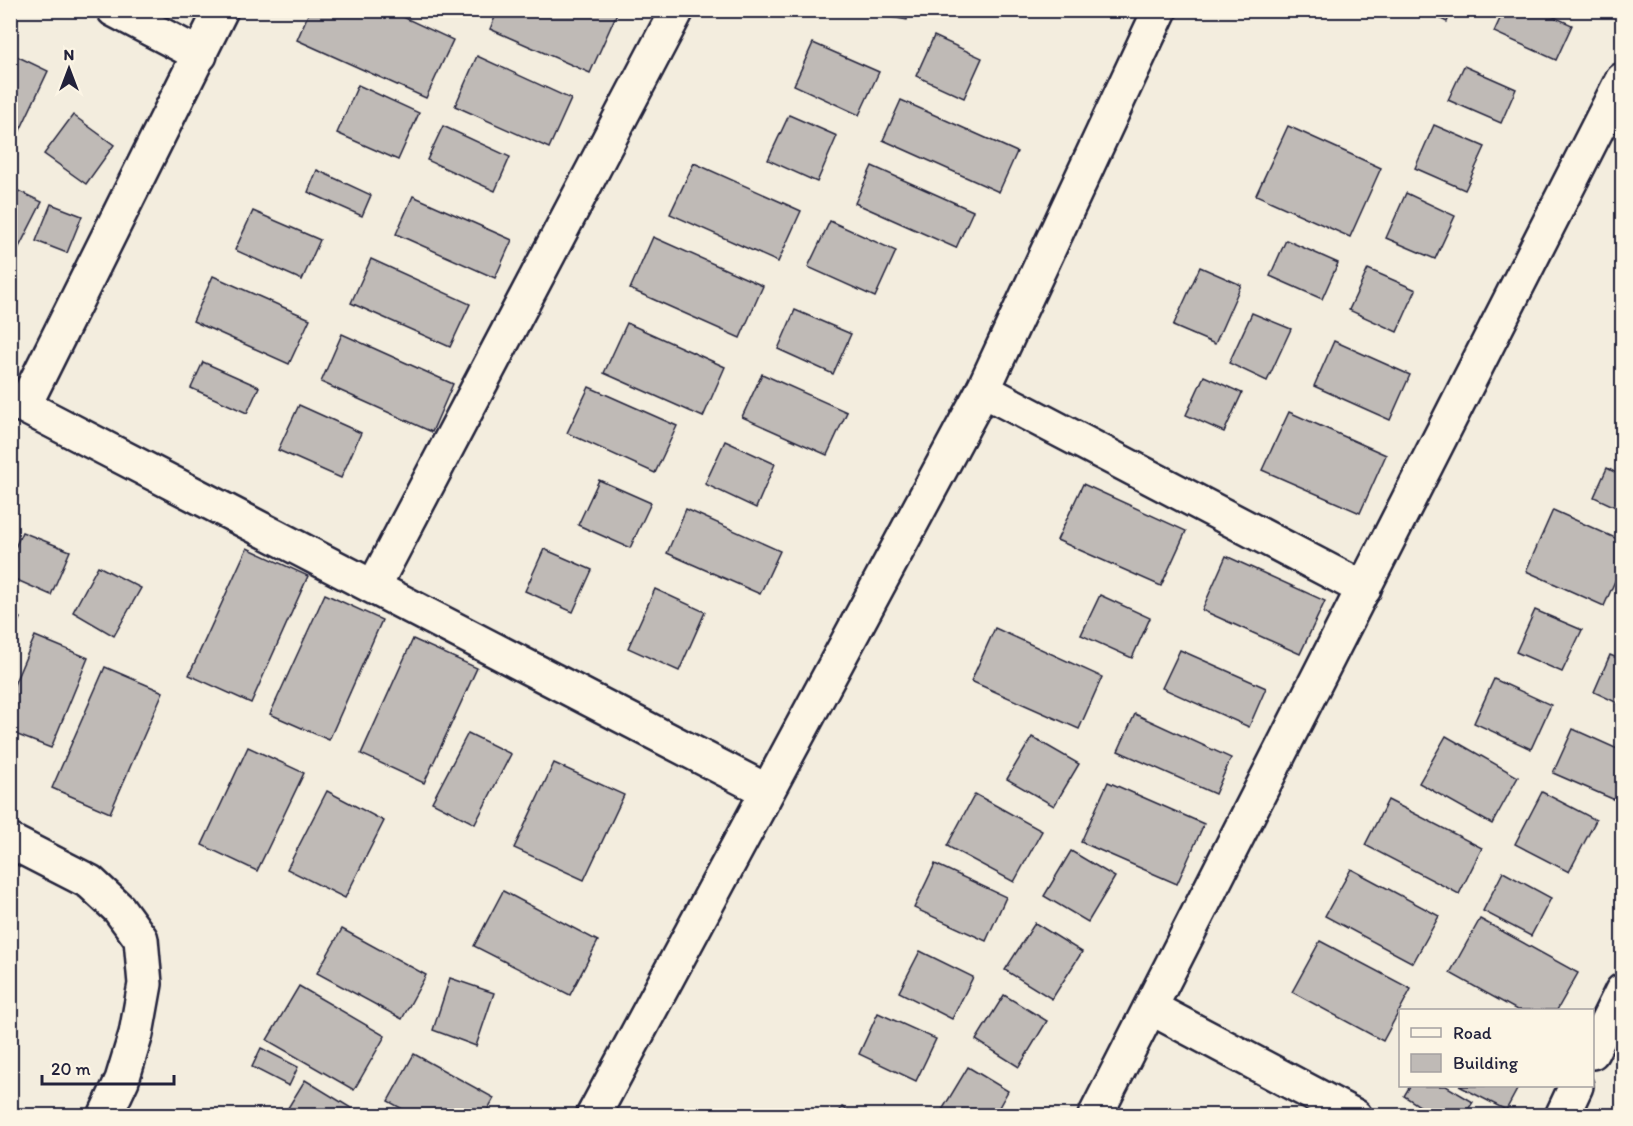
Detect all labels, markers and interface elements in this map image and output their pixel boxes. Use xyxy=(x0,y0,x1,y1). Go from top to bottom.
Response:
north arrow xyxy=(39,39,99,99)
text: N xyxy=(64,45,74,64)
legend xyxy=(1399,1009,1594,1087)
text: Road xyxy=(1453,1022,1492,1044)
scale bar xyxy=(42,1048,174,1086)
text: Building xyxy=(1453,1052,1519,1074)
text: 20 m xyxy=(51,1058,91,1080)

